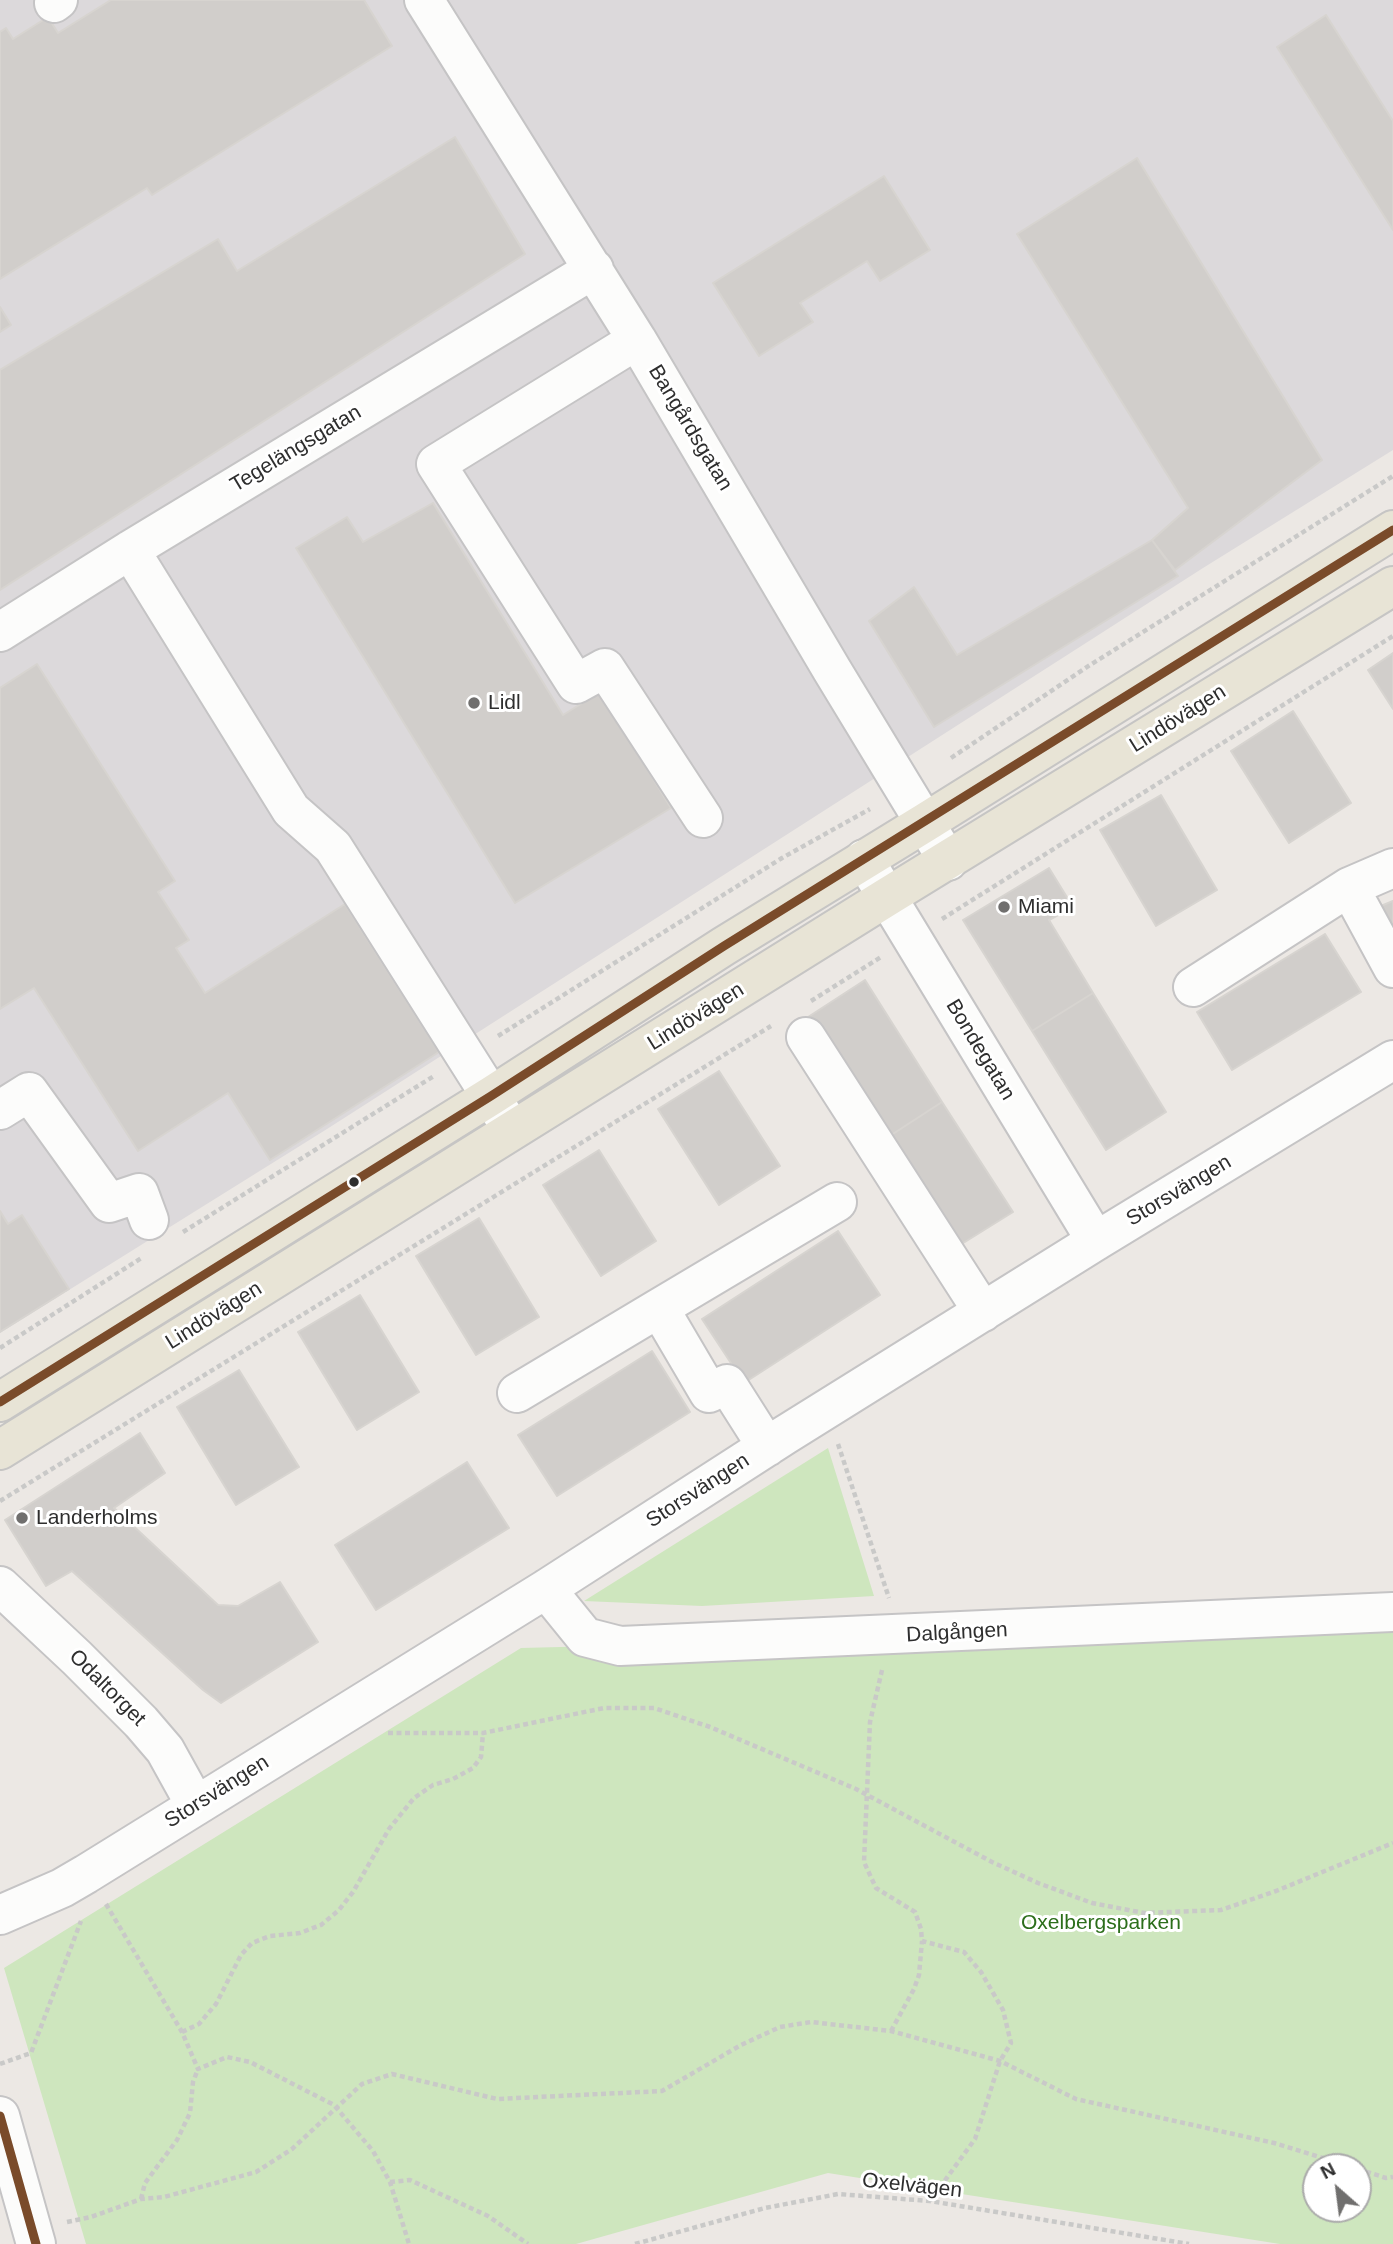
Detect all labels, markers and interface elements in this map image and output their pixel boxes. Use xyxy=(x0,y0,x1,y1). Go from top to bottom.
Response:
street label: Bangårdsgatan xyxy=(643,360,737,496)
street label: Tegelängsgatan xyxy=(226,400,366,498)
street label: Lindövägen xyxy=(1125,680,1231,758)
place label: Lidl xyxy=(488,690,521,716)
marker: Lidl xyxy=(466,695,482,711)
place label: Miami xyxy=(1018,894,1074,920)
marker: Miami xyxy=(996,899,1012,915)
street label: Lindövägen xyxy=(643,978,749,1056)
street label: Bondegatan xyxy=(940,995,1020,1105)
street label: Storsvängen xyxy=(1122,1150,1236,1232)
unlabelled marker xyxy=(347,1175,361,1189)
street label: Lindövägen xyxy=(161,1277,267,1355)
street label: Storsvängen xyxy=(642,1448,754,1534)
place label: Landerholms xyxy=(36,1505,157,1531)
marker: Landerholms xyxy=(14,1510,30,1526)
street label: Dalgången xyxy=(906,1618,1008,1648)
street label: Odaltorget xyxy=(63,1644,151,1732)
street label: Storsvängen xyxy=(160,1750,274,1834)
park label: Oxelbergsparken xyxy=(1021,1910,1181,1936)
north arrow xyxy=(1302,2153,1372,2223)
text: N xyxy=(1317,2158,1339,2183)
street label: Oxelvägen xyxy=(861,2168,963,2204)

